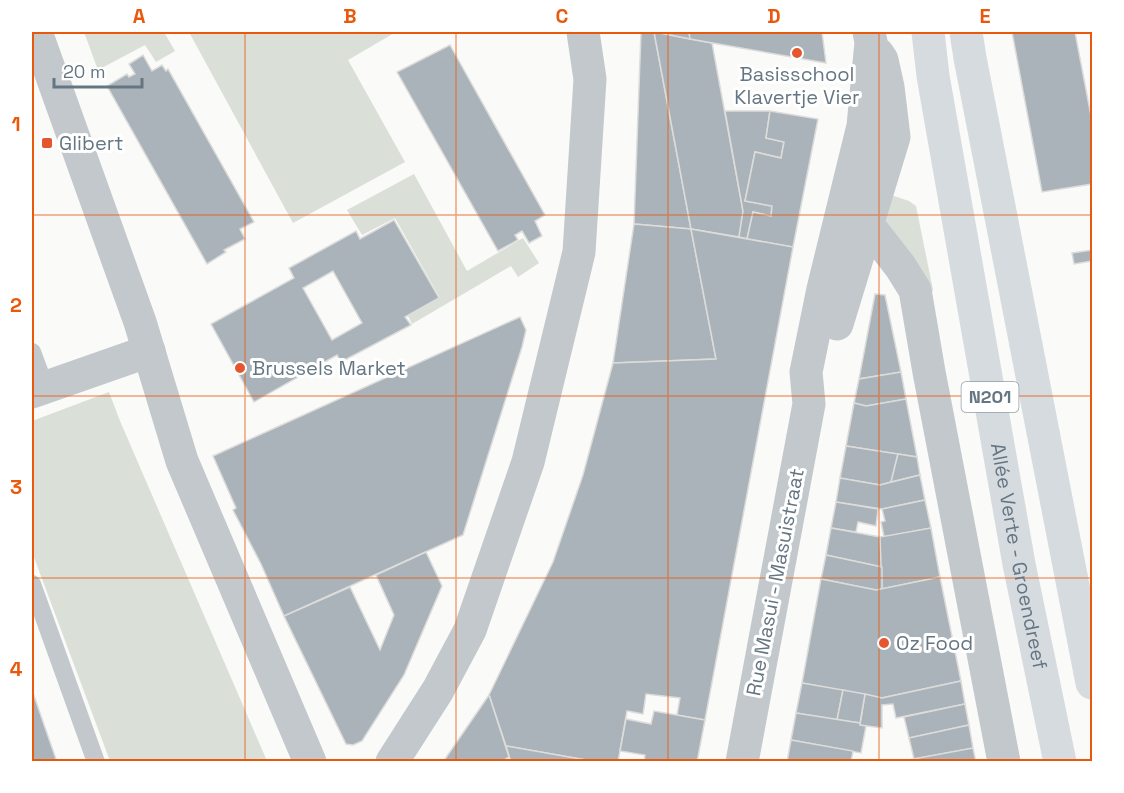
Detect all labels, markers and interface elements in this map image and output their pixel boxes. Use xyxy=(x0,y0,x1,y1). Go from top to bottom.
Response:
text: A xyxy=(133,3,146,29)
text: B xyxy=(343,3,357,29)
text: C xyxy=(556,3,569,29)
text: D xyxy=(767,3,781,29)
text: E xyxy=(979,3,991,29)
marker: Basisschool Klavertje Vier xyxy=(790,46,804,60)
scale bar xyxy=(54,51,142,89)
text: 20 m xyxy=(63,60,106,83)
place label: Basisschool Klavertje Vier xyxy=(734,61,860,110)
text: 1 xyxy=(11,111,21,137)
place label: Glibert xyxy=(59,130,123,156)
marker: Glibert xyxy=(40,136,54,150)
text: 2 xyxy=(10,292,22,318)
place label: Brussels Market xyxy=(252,355,406,381)
marker: Brussels Market xyxy=(233,361,247,375)
road number: N201 xyxy=(962,382,1018,412)
street label: Allée Verte - Groendreef xyxy=(985,441,1054,672)
street label: Rue Masui - Masuistraat xyxy=(740,466,810,698)
text: 3 xyxy=(10,474,22,500)
place label: Oz Food xyxy=(896,630,973,656)
marker: Oz Food xyxy=(877,636,891,650)
text: 4 xyxy=(10,656,23,682)

